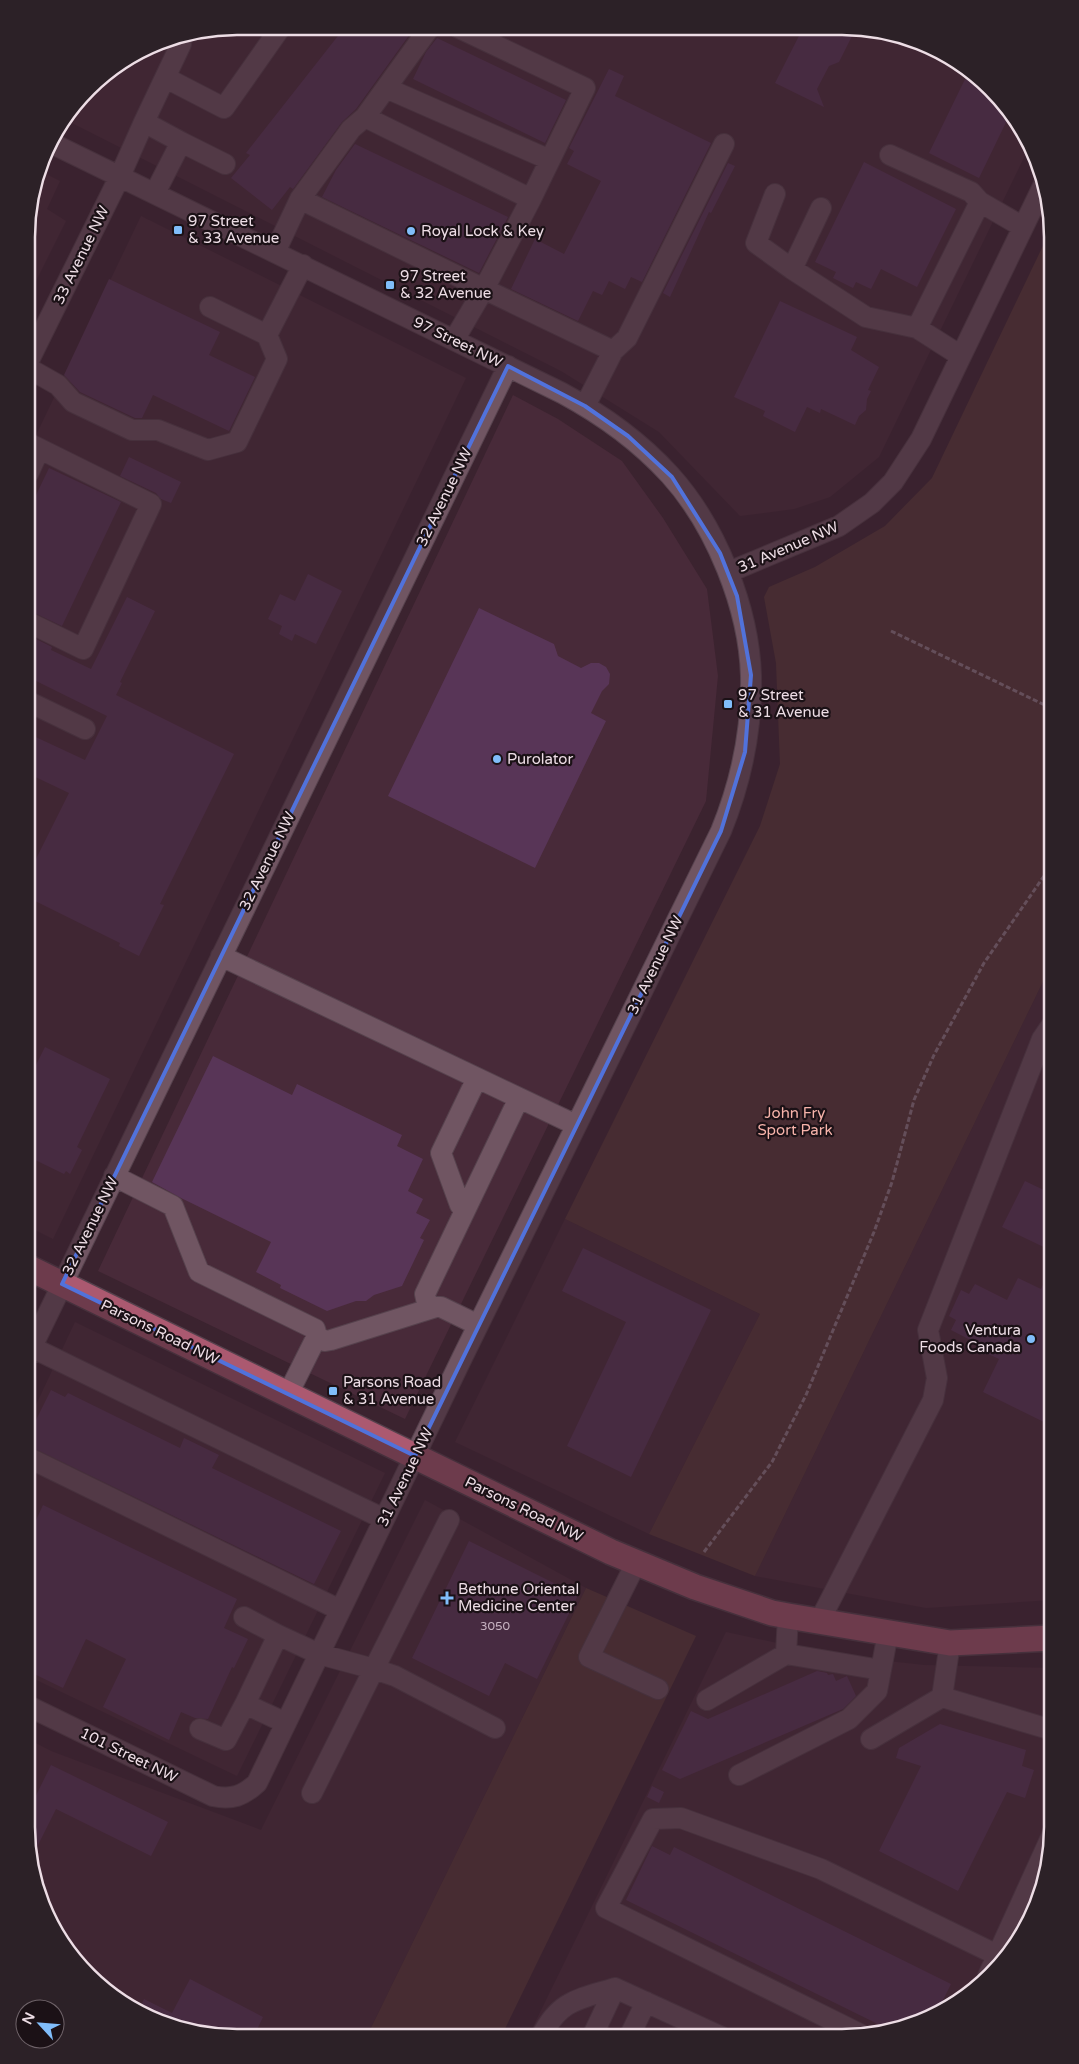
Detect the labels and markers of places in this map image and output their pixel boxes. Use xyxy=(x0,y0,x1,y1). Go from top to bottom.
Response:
place label: 97 Street & 33 Avenue xyxy=(188,212,279,247)
place label: Royal Lock & Key xyxy=(421,222,544,240)
marker: 97 Street & 33 Avenue xyxy=(172,224,184,236)
marker: Royal Lock & Key xyxy=(405,225,417,237)
place label: 97 Street & 32 Avenue xyxy=(400,267,491,302)
marker: 97 Street & 32 Avenue xyxy=(384,279,396,291)
place label: 97 Street & 31 Avenue xyxy=(738,686,829,721)
marker: 97 Street & 31 Avenue xyxy=(722,698,734,710)
place label: Purolator xyxy=(507,750,573,768)
marker: Purolator xyxy=(491,753,503,765)
place label: Ventura Foods Canada xyxy=(919,1321,1021,1356)
marker: Ventura Foods Canada xyxy=(1025,1333,1037,1345)
place label: Parsons Road & 31 Avenue xyxy=(343,1373,441,1408)
marker: Parsons Road & 31 Avenue xyxy=(327,1385,339,1397)
place label: Bethune Oriental Medicine Center xyxy=(458,1580,579,1615)
marker: Bethune Oriental Medicine Center xyxy=(440,1591,454,1605)

